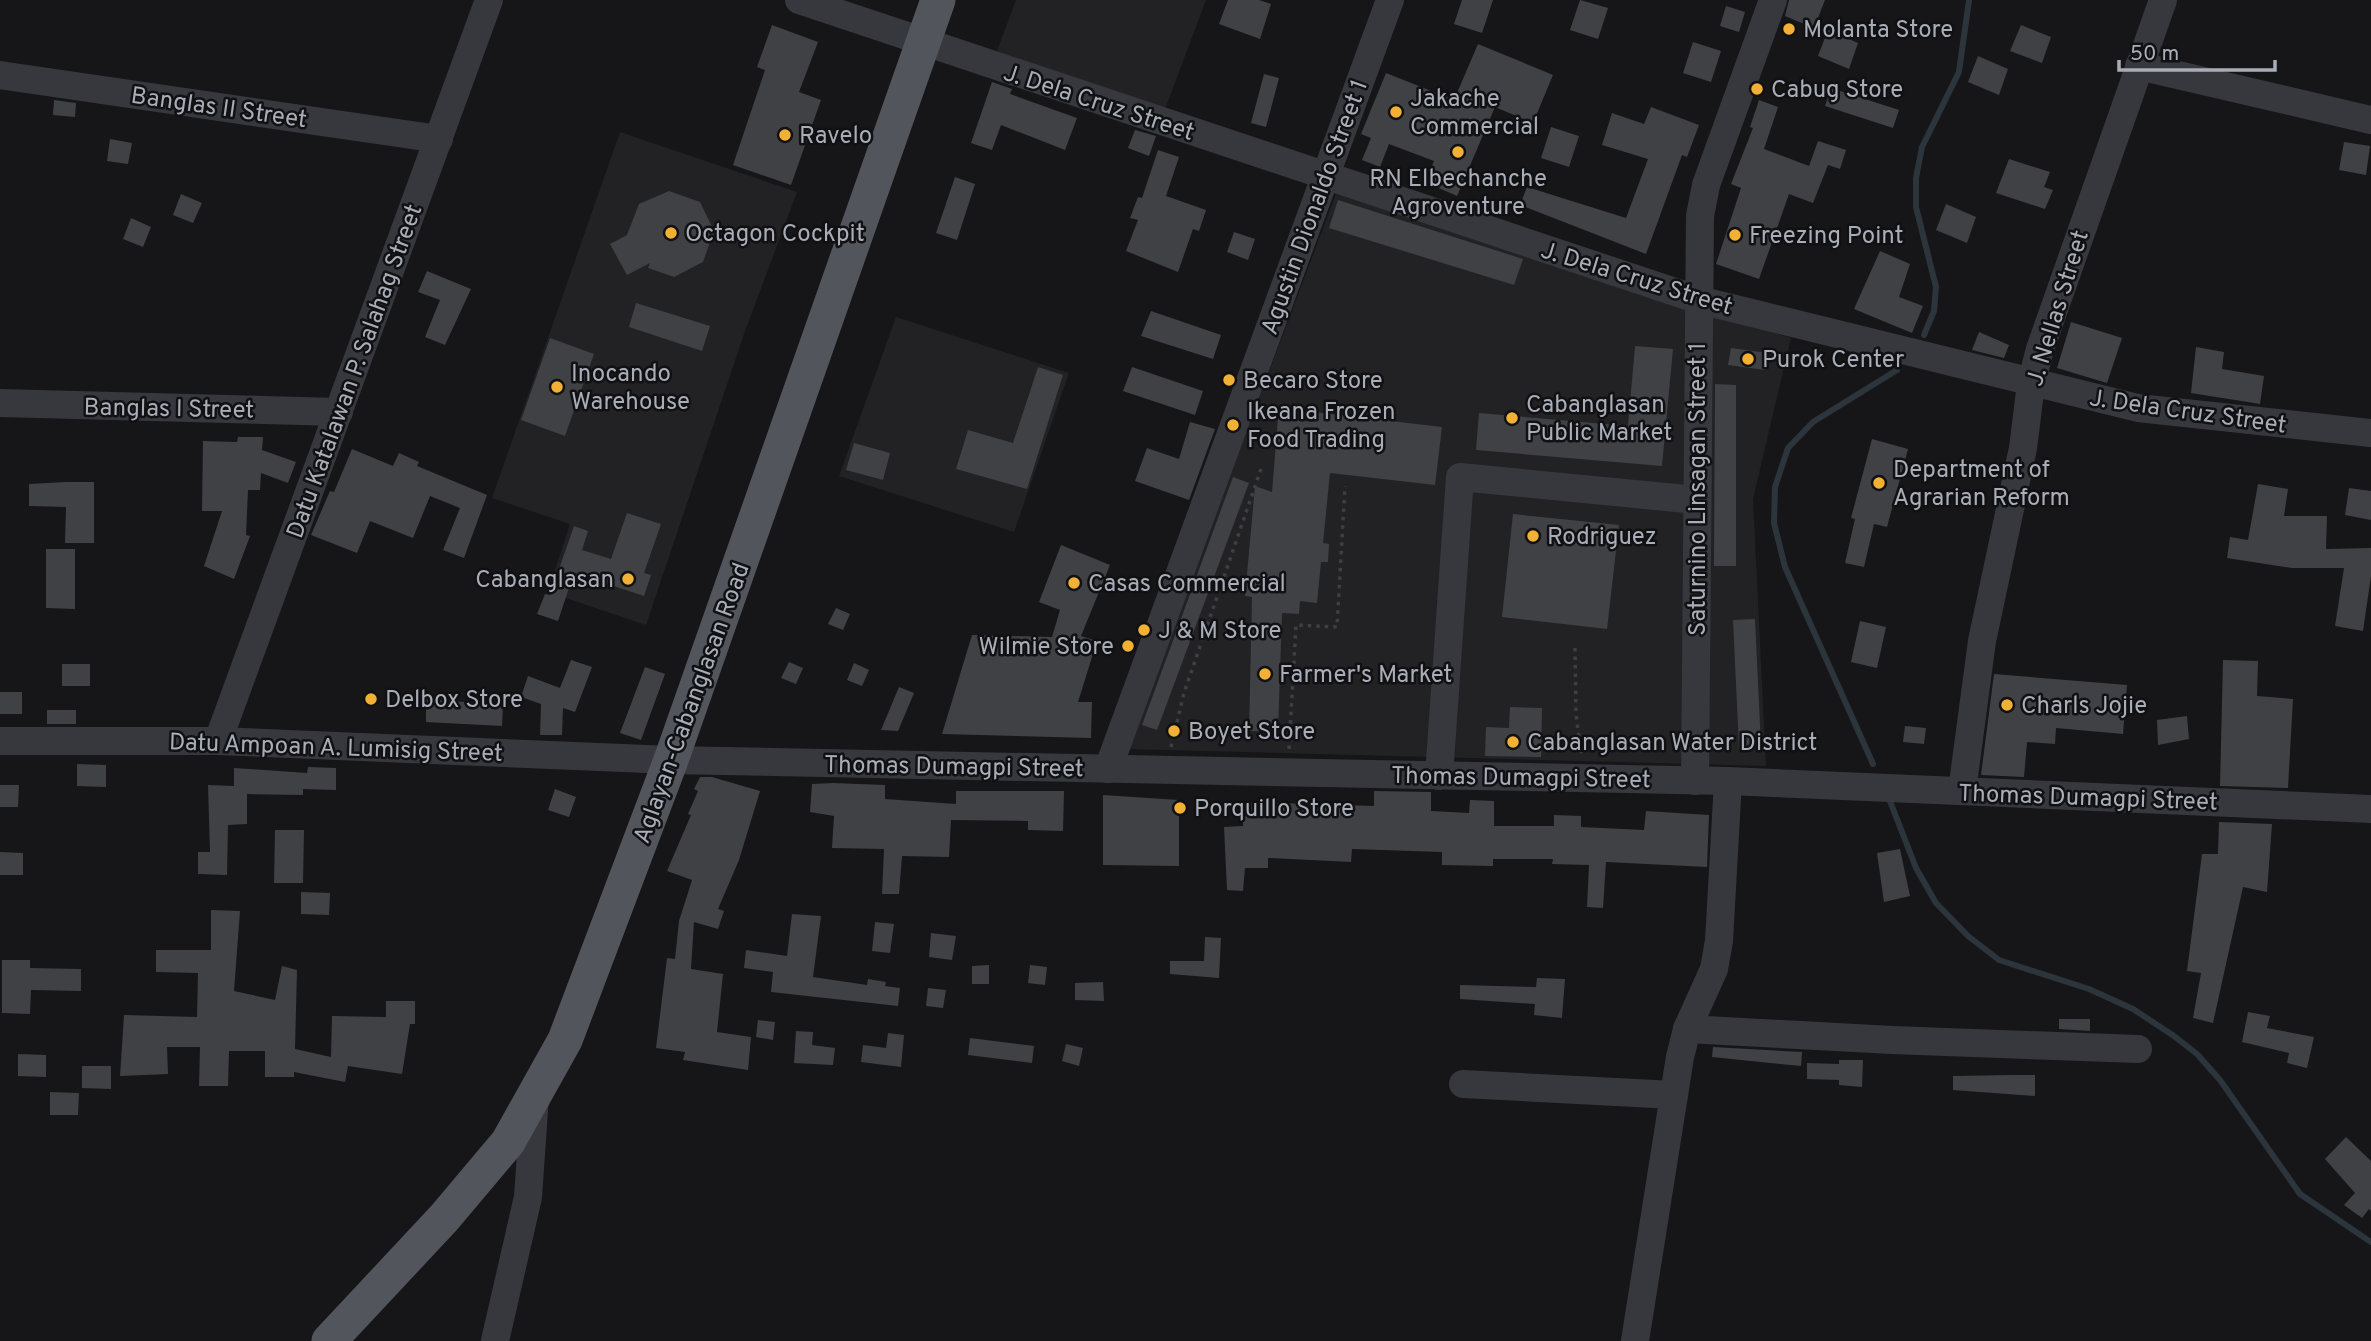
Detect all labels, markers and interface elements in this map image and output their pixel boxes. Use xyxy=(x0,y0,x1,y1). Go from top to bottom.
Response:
place label: Molanta Store xyxy=(1803,16,1953,46)
marker: Molanta Store xyxy=(1781,21,1797,37)
scale bar xyxy=(2119,28,2275,72)
text: 50 m xyxy=(2130,41,2179,68)
street label: J. Dela Cruz Street xyxy=(999,59,1198,149)
street label: Agustin Dionaldo Street 1 xyxy=(1256,76,1376,339)
place label: Cabug Store xyxy=(1771,76,1903,106)
marker: Cabug Store xyxy=(1749,81,1765,97)
street label: Banglas II Street xyxy=(129,82,309,136)
place label: Jakache Commercial xyxy=(1410,85,1539,143)
marker: Jakache Commercial xyxy=(1388,104,1404,120)
place label: Ravelo xyxy=(799,122,872,152)
marker: Ravelo xyxy=(777,127,793,143)
marker: RN Elbechanche Agroventure xyxy=(1450,144,1466,160)
place label: RN Elbechanche Agroventure xyxy=(1369,165,1547,223)
street label: Datu Katalawan P. Salahag Street xyxy=(281,200,430,543)
place label: Octagon Cockpit xyxy=(685,220,865,250)
place label: Freezing Point xyxy=(1749,222,1904,252)
marker: Octagon Cockpit xyxy=(663,225,679,241)
marker: Freezing Point xyxy=(1727,227,1743,243)
street label: J. Nellas Street xyxy=(2021,227,2097,390)
street label: J. Dela Cruz Street xyxy=(1537,236,1736,323)
street label: Saturnino Linsagan Street 1 xyxy=(1684,342,1714,636)
place label: Purok Center xyxy=(1762,346,1904,376)
marker: Purok Center xyxy=(1740,351,1756,367)
place label: Inocando Warehouse xyxy=(571,360,690,418)
place label: Becaro Store xyxy=(1243,367,1383,397)
marker: Becaro Store xyxy=(1221,372,1237,388)
marker: Inocando Warehouse xyxy=(549,379,565,395)
street label: J. Dela Cruz Street xyxy=(2087,384,2288,442)
place label: Cabanglasan Public Market xyxy=(1526,391,1672,449)
street label: Banglas I Street xyxy=(83,394,255,426)
place label: Ikeana Frozen Food Trading xyxy=(1247,398,1396,456)
marker: Cabanglasan Public Market xyxy=(1504,410,1520,426)
marker: Ikeana Frozen Food Trading xyxy=(1225,417,1241,433)
place label: Department of Agrarian Reform xyxy=(1893,456,2070,514)
marker: Department of Agrarian Reform xyxy=(1871,475,1887,491)
place label: Rodriguez xyxy=(1547,523,1657,553)
marker: Rodriguez xyxy=(1525,528,1541,544)
street label: Aglayan-Cabanglasan Road xyxy=(628,559,758,848)
place label: Cabanglasan xyxy=(475,566,614,596)
place label: Casas Commercial xyxy=(1088,570,1286,600)
marker: Cabanglasan xyxy=(620,571,636,587)
marker: Casas Commercial xyxy=(1066,575,1082,591)
place label: J & M Store xyxy=(1158,617,1281,647)
marker: J & M Store xyxy=(1136,622,1152,638)
place label: Wilmie Store xyxy=(979,633,1114,663)
marker: Wilmie Store xyxy=(1120,638,1136,654)
place label: Farmer's Market xyxy=(1279,661,1452,691)
marker: Farmer's Market xyxy=(1257,666,1273,682)
place label: Delbox Store xyxy=(385,686,523,716)
marker: Delbox Store xyxy=(363,691,379,707)
place label: Charls Jojie xyxy=(2021,692,2147,722)
marker: Charls Jojie xyxy=(1999,697,2015,713)
place label: Boyet Store xyxy=(1188,718,1315,748)
marker: Boyet Store xyxy=(1166,723,1182,739)
street label: Datu Ampoan A. Lumisig Street xyxy=(168,728,503,770)
place label: Cabanglasan Water District xyxy=(1527,729,1817,759)
marker: Cabanglasan Water District xyxy=(1505,734,1521,750)
street label: Thomas Dumagpi Street xyxy=(824,751,1084,785)
street label: Thomas Dumagpi Street xyxy=(1391,762,1651,796)
street label: Thomas Dumagpi Street xyxy=(1958,779,2218,819)
place label: Porquillo Store xyxy=(1194,795,1354,825)
marker: Porquillo Store xyxy=(1172,800,1188,816)

